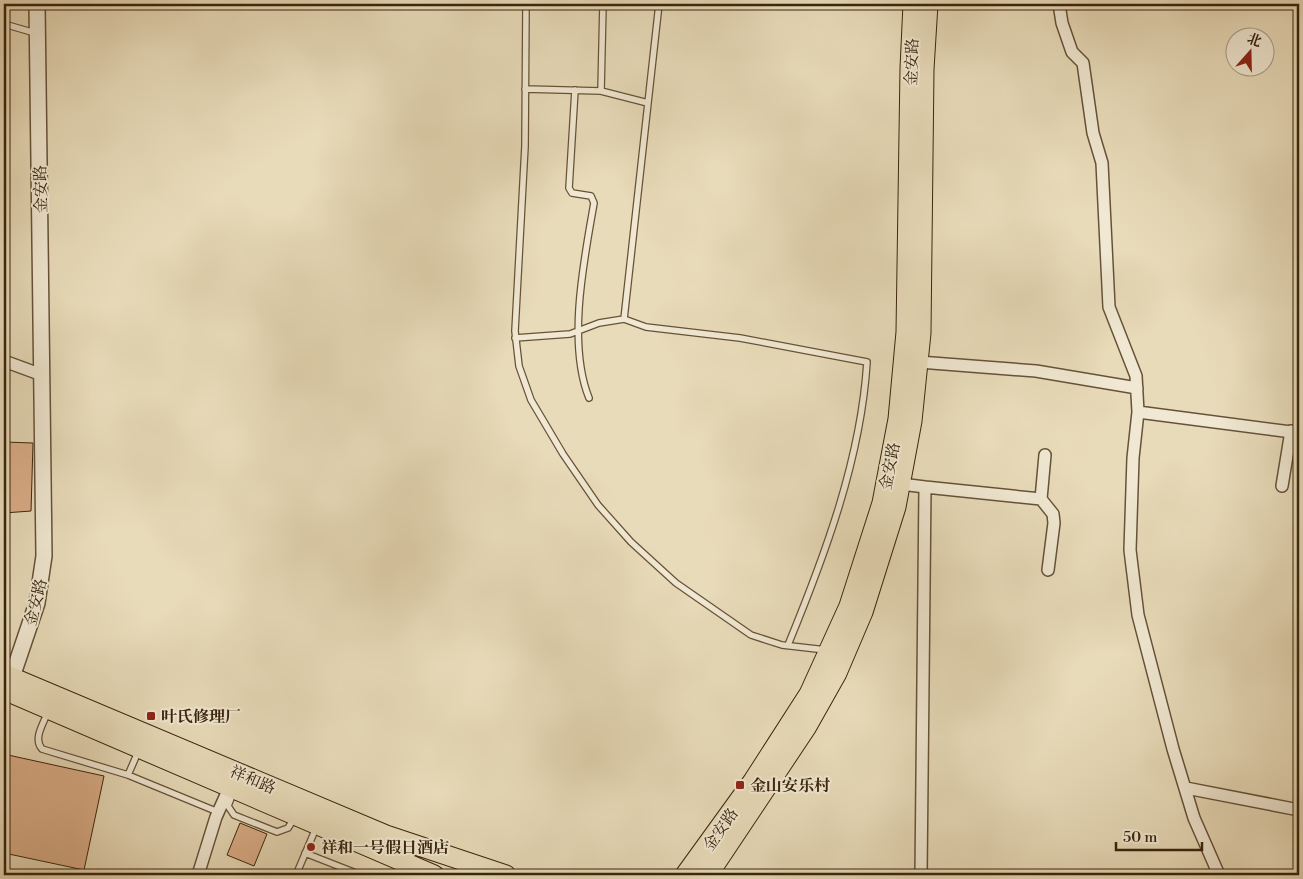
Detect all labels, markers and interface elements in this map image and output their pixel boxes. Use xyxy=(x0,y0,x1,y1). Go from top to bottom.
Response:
north arrow xyxy=(1226,28,1276,78)
text: 北 xyxy=(1244,30,1264,52)
street label: 金安路 xyxy=(901,38,923,86)
street label: 金安路 xyxy=(31,165,51,213)
street label: 金安路 xyxy=(876,441,904,492)
street label: 金安路 xyxy=(20,577,51,628)
place label: 叶氏修理厂 xyxy=(161,707,241,727)
marker: 叶氏修理厂 xyxy=(145,710,157,722)
street label: 祥和路 xyxy=(227,761,279,799)
place label: 金山安乐村 xyxy=(750,776,830,796)
marker: 金山安乐村 xyxy=(734,779,746,791)
street label: 金安路 xyxy=(699,804,743,855)
scale bar xyxy=(1116,819,1202,851)
text: 50 m xyxy=(1123,828,1157,847)
place label: 祥和一号假日酒店 xyxy=(321,838,449,858)
marker: 祥和一号假日酒店 xyxy=(305,841,317,853)

